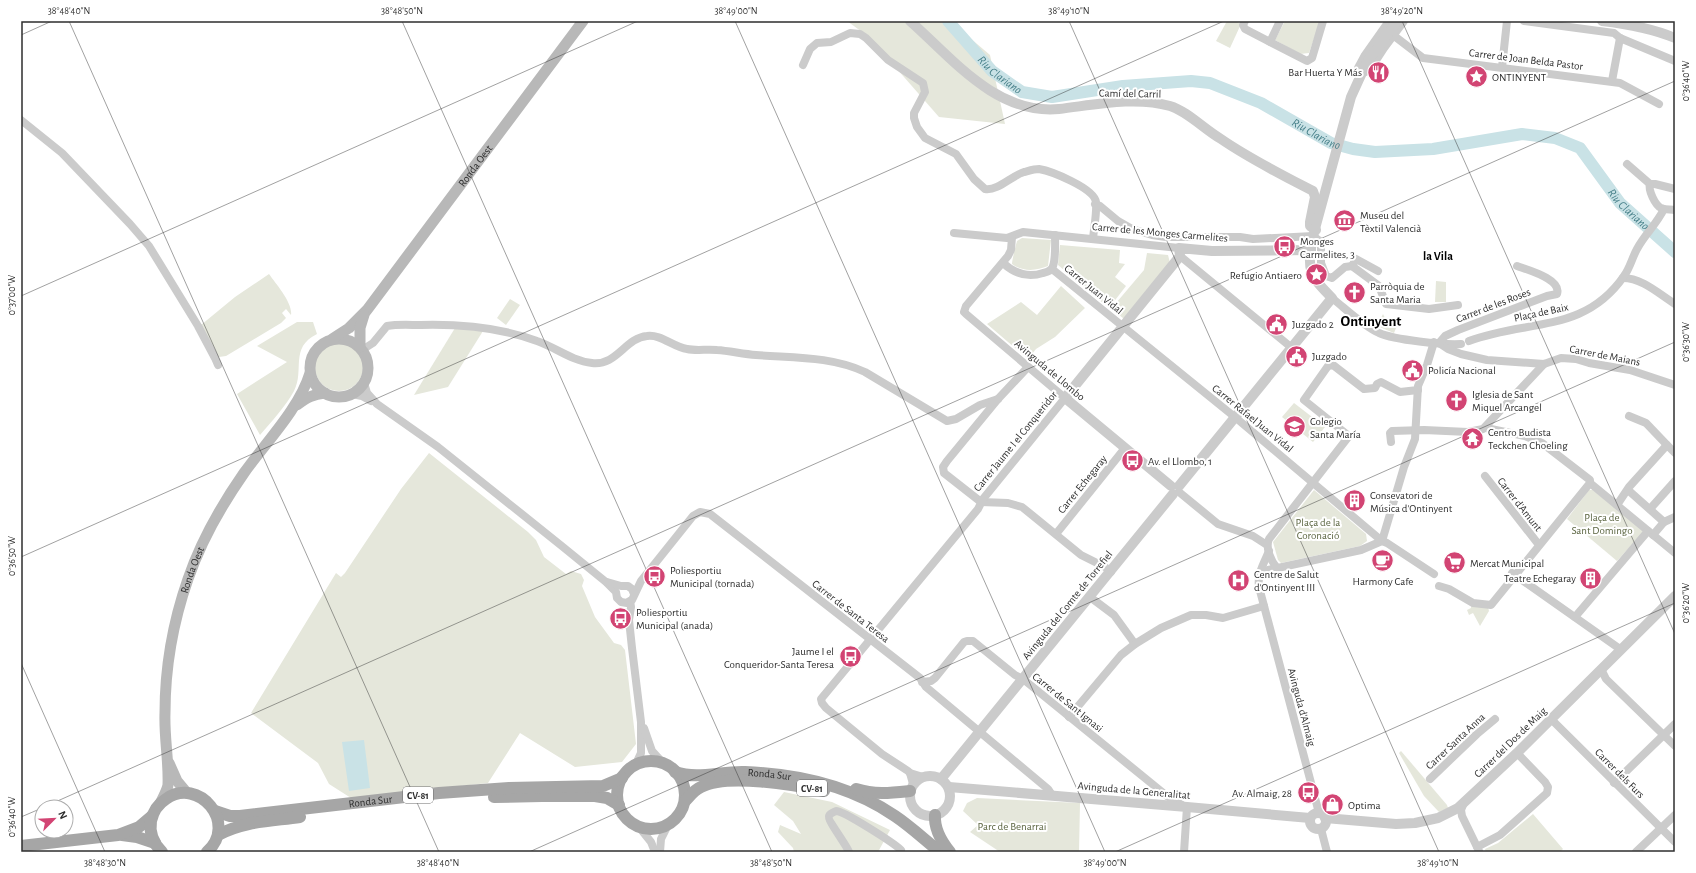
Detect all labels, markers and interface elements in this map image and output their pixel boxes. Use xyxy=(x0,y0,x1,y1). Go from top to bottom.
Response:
text: 38°48'40"N xyxy=(48,6,90,16)
text: 38°48'50"N xyxy=(381,6,423,16)
text: 38°49'00"N xyxy=(714,6,758,16)
text: 38°49'10"N xyxy=(1048,6,1090,16)
text: 38°49'20"N xyxy=(1381,6,1423,16)
street label: Carrer de Joan Belda Pastor xyxy=(1468,47,1584,72)
water label: Riu Clariano xyxy=(976,53,1024,96)
restaurant icon: Bar Huerta Y Más xyxy=(1365,59,1391,85)
text: 0°36'40"W xyxy=(1681,61,1691,101)
place icon: ONTINYENT xyxy=(1463,64,1489,90)
place label: Bar Huerta Y Más xyxy=(1288,67,1362,78)
place label: ONTINYENT xyxy=(1492,72,1547,83)
street label: Camí del Carril xyxy=(1099,87,1161,100)
water label: Riu Clariano xyxy=(1290,116,1342,151)
street label: Ronda Oest xyxy=(456,143,495,189)
water label: Riu Clariano xyxy=(1606,186,1652,232)
museum icon: Museu del Tèxtil Valencià xyxy=(1332,208,1358,234)
place label: Museu del Tèxtil Valencià xyxy=(1360,210,1421,234)
street label: Carrer de les Monges Carmelites xyxy=(1092,221,1228,244)
bus stop icon: Monges Carmelites, 3 xyxy=(1271,234,1297,260)
place label: Monges Carmelites, 3 xyxy=(1300,236,1355,260)
district label: la Vila xyxy=(1423,250,1453,262)
street label: Carrer Juan Vidal xyxy=(1062,262,1125,316)
place icon: Refugio Antiaero xyxy=(1304,262,1330,288)
place label: Refugio Antiaero xyxy=(1230,270,1302,281)
text: 0°37'00"W xyxy=(7,275,17,315)
church icon: Parròquia de Santa Maria xyxy=(1342,279,1368,305)
place label: Parròquia de Santa Maria xyxy=(1370,281,1424,305)
street label: Carrer de les Roses xyxy=(1454,286,1532,325)
street label: Plaça de Baix xyxy=(1513,301,1570,324)
public building icon: Juzgado 2 xyxy=(1263,311,1289,337)
district label: Ontinyent xyxy=(1341,314,1401,329)
place label: Juzgado 2 xyxy=(1292,319,1334,330)
text: 0°36'30"W xyxy=(1681,322,1691,362)
street label: Avinguda de Llombo xyxy=(1013,338,1087,403)
public building icon: Juzgado xyxy=(1283,343,1309,369)
street label: Carrer de Maians xyxy=(1569,343,1641,368)
place label: Juzgado xyxy=(1312,351,1347,362)
public building icon: Policía Nacional xyxy=(1400,357,1426,383)
place label: Policía Nacional xyxy=(1428,365,1496,376)
street label: Carrer Rafael Juan Vidal xyxy=(1210,382,1295,454)
church icon: Iglesia de Sant Miquel Arcangel xyxy=(1443,387,1469,413)
street label: Carrer Jaume I el Conqueridor xyxy=(972,389,1059,494)
place label: Iglesia de Sant Miquel Arcangel xyxy=(1472,389,1542,413)
school or university icon: Colegio Santa María xyxy=(1282,414,1308,440)
place label: Colegio Santa María xyxy=(1310,416,1361,440)
temple icon: Centro Budista Teckchen Choeling xyxy=(1459,425,1485,451)
place label: Centro Budista Teckchen Choeling xyxy=(1488,427,1568,451)
bus stop icon: Av. el Llombo, 1 xyxy=(1120,448,1146,474)
street label: Carrer Echegaray xyxy=(1056,453,1109,516)
place label: Av. el Llombo, 1 xyxy=(1148,456,1212,467)
street label: Carrer d'Amunt xyxy=(1495,475,1544,534)
building icon: Consevatori de Música d'Ontinyent xyxy=(1342,488,1368,514)
place label: Consevatori de Música d'Ontinyent xyxy=(1370,490,1453,514)
park label: Plaça de Sant Domingo xyxy=(1571,512,1633,536)
park label: Plaça de la Coronació xyxy=(1296,517,1340,541)
text: 0°36'50"W xyxy=(7,536,17,576)
street label: Ronda Oest xyxy=(179,545,206,595)
cafe icon: Harmony Cafe xyxy=(1370,548,1396,574)
street label: Avinguda del Comte de Torrefiel xyxy=(1020,549,1115,662)
supermarket icon: Mercat Municipal xyxy=(1442,550,1468,576)
place label: Mercat Municipal xyxy=(1470,558,1544,569)
bus stop icon: Poliesportiu Municipal (tornada) xyxy=(641,563,667,589)
place label: Poliesportiu Municipal (tornada) xyxy=(670,565,755,589)
building icon: Teatre Echegaray xyxy=(1578,565,1604,591)
hospital icon: Centre de Salut d'Ontinyent III xyxy=(1226,567,1252,593)
place label: Centre de Salut d'Ontinyent III xyxy=(1254,569,1319,593)
place label: Teatre Echegaray xyxy=(1504,573,1576,584)
place label: Harmony Cafe xyxy=(1353,576,1413,587)
street label: Carrer de Santa Teresa xyxy=(810,578,891,645)
text: 0°36'20"W xyxy=(1681,583,1691,623)
bus stop icon: Poliesportiu Municipal (anada) xyxy=(608,605,634,631)
place label: Poliesportiu Municipal (anada) xyxy=(636,607,713,631)
bus stop icon: Jaume I el Conqueridor-Santa Teresa xyxy=(837,644,863,670)
place label: Jaume I el Conqueridor-Santa Teresa xyxy=(724,646,834,670)
street label: Avinguda d'Almaig xyxy=(1286,667,1317,748)
street label: Carrer de Sant Ignasi xyxy=(1030,671,1105,734)
street label: Carrer del Dos de Maig xyxy=(1472,705,1549,780)
street label: Carrer Santa Anna xyxy=(1423,711,1487,772)
street label: Carrer dels Furs xyxy=(1593,746,1647,800)
street label: Ronda Sur xyxy=(747,767,792,782)
road number: CV-81 xyxy=(797,780,827,796)
street label: Avinguda de la Generalitat xyxy=(1077,780,1191,801)
bus stop icon: Av. Almaig, 28 xyxy=(1295,780,1321,806)
road number: CV-81 xyxy=(403,787,433,803)
place label: Av. Almaig, 28 xyxy=(1232,788,1292,799)
shop icon: Optima xyxy=(1319,792,1345,818)
street label: Ronda Sur xyxy=(348,793,393,809)
text: 0°36'40"W xyxy=(7,797,17,837)
north arrow xyxy=(34,799,74,839)
place label: Optima xyxy=(1348,800,1381,811)
text: N xyxy=(56,809,69,821)
park label: Parc de Benarrai xyxy=(978,821,1046,832)
text: 38°48'30"N xyxy=(84,858,126,868)
text: 38°48'40"N xyxy=(417,858,459,868)
text: 38°48'50"N xyxy=(750,858,792,868)
text: 38°49'00"N xyxy=(1083,858,1127,868)
text: 38°49'10"N xyxy=(1417,858,1459,868)

